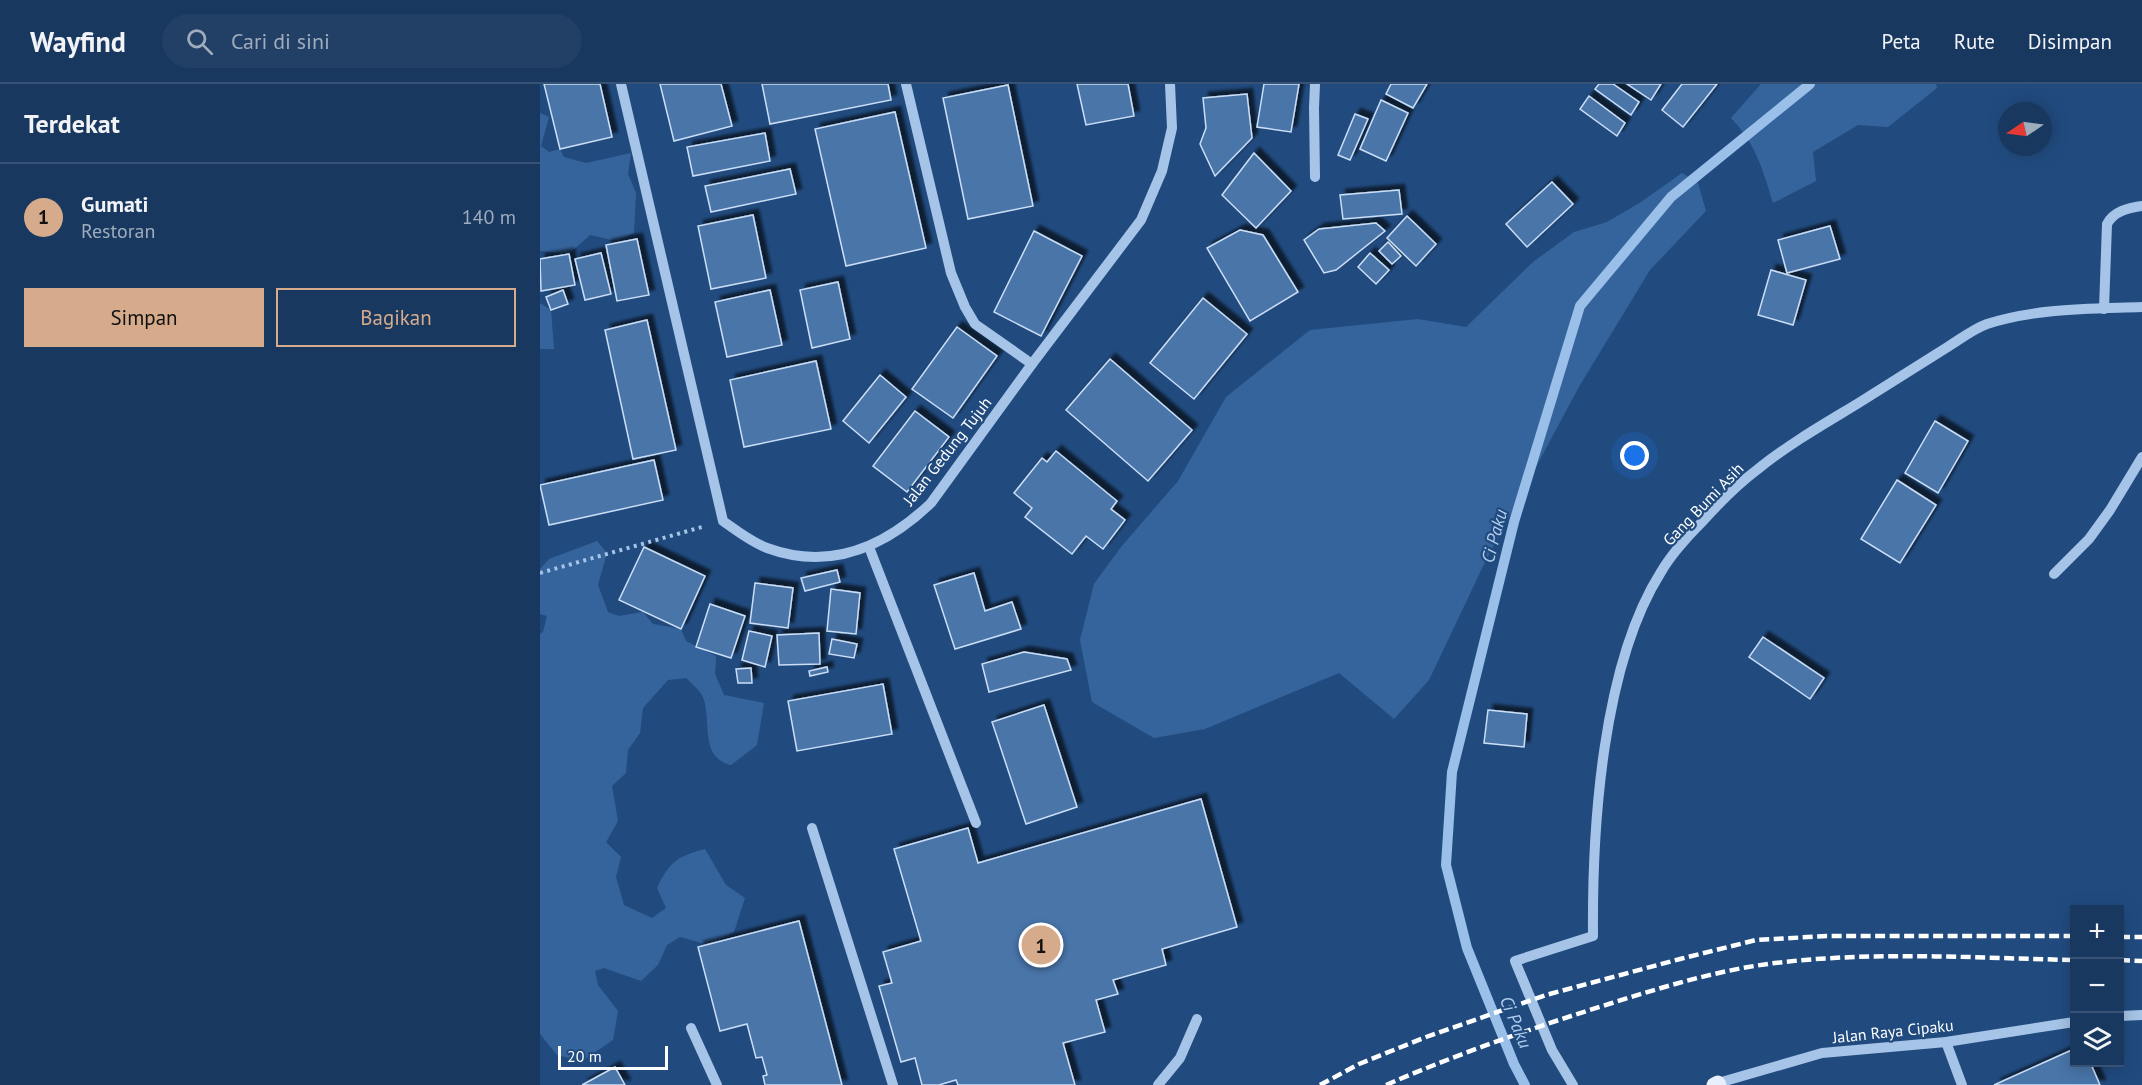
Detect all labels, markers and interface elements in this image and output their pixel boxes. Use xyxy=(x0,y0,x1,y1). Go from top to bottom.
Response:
search box xyxy=(162,14,582,68)
text: Wayfind xyxy=(30,23,126,60)
icon: search xyxy=(183,25,216,58)
text: Cari di sini xyxy=(231,27,330,55)
text: Peta xyxy=(1881,28,1921,55)
text: Rute xyxy=(1954,28,1995,55)
text: Disimpan xyxy=(2028,28,2112,55)
north arrow xyxy=(1998,102,2052,156)
text: Terdekat xyxy=(24,107,120,140)
text: Gumati xyxy=(81,190,148,218)
text: 1 xyxy=(38,204,49,230)
text: 140 m xyxy=(462,204,516,230)
text: Restoran xyxy=(81,218,155,244)
button: Simpan xyxy=(24,288,264,347)
button: Bagikan xyxy=(276,288,516,347)
street label: Jalan Gedung Tujuh xyxy=(898,393,996,510)
your location xyxy=(1620,441,1649,470)
street label: Gang Bumi Asih xyxy=(1658,458,1748,550)
water label: Ci Paku xyxy=(1476,507,1512,565)
map controls xyxy=(2070,905,2124,1067)
button: + xyxy=(2070,905,2124,959)
pin: 1 xyxy=(1022,922,1060,968)
button: − xyxy=(2070,959,2124,1013)
water label: Ci Paku xyxy=(1495,992,1537,1052)
button: layers xyxy=(2070,1013,2124,1067)
street label: Jalan Raya Cipaku xyxy=(1831,1015,1954,1047)
scale bar xyxy=(558,1043,668,1070)
text: 20 m xyxy=(567,1046,602,1066)

